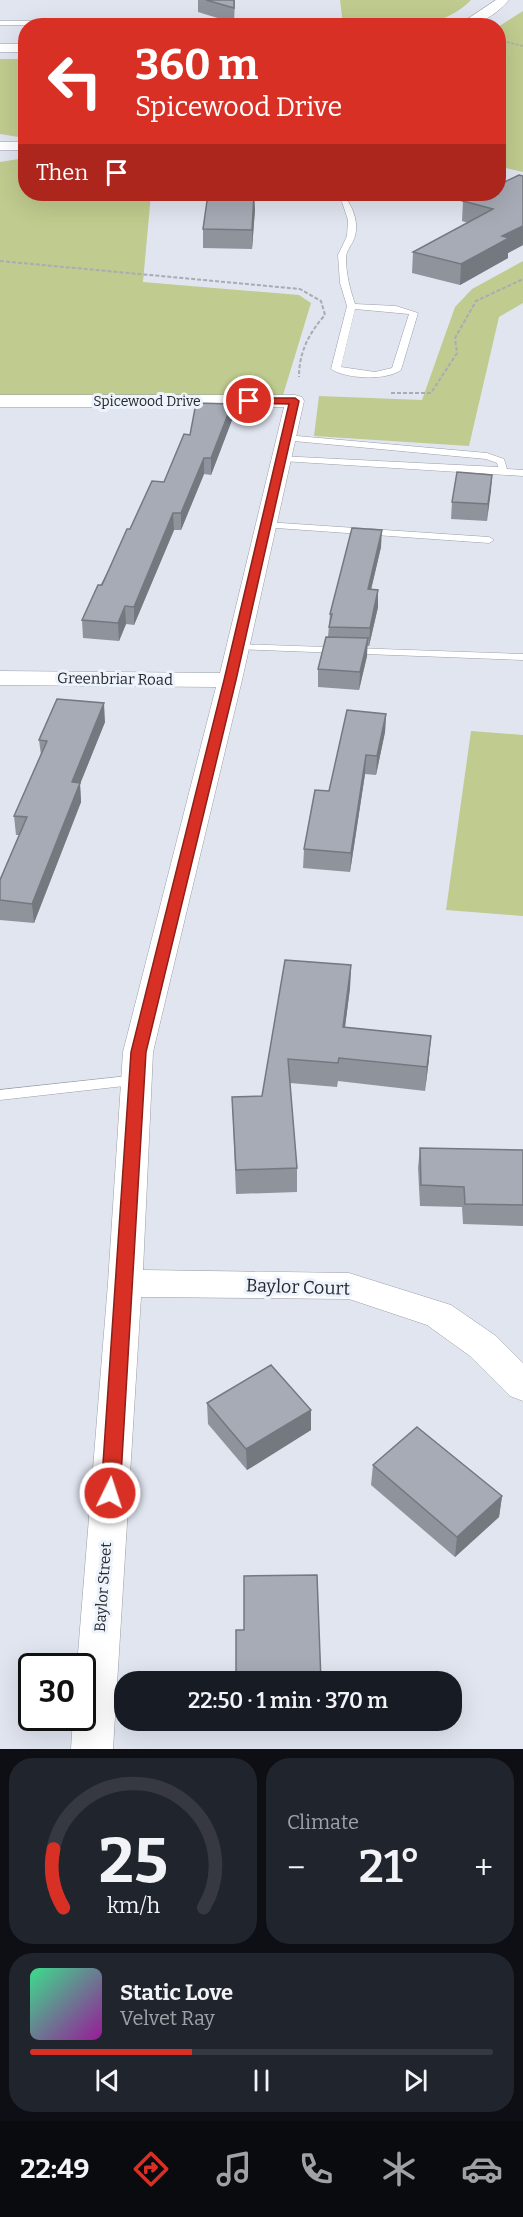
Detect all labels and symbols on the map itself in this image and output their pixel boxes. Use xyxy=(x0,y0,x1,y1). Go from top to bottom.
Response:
pin xyxy=(223,375,274,426)
street label: Spicewood Drive xyxy=(93,393,201,410)
street label: Greenbriar Road xyxy=(57,669,173,689)
street label: Baylor Court xyxy=(246,1274,351,1300)
position arrow xyxy=(78,1461,142,1525)
street label: Baylor Street xyxy=(91,1541,115,1632)
speed limit sign: 30 xyxy=(18,1653,96,1731)

